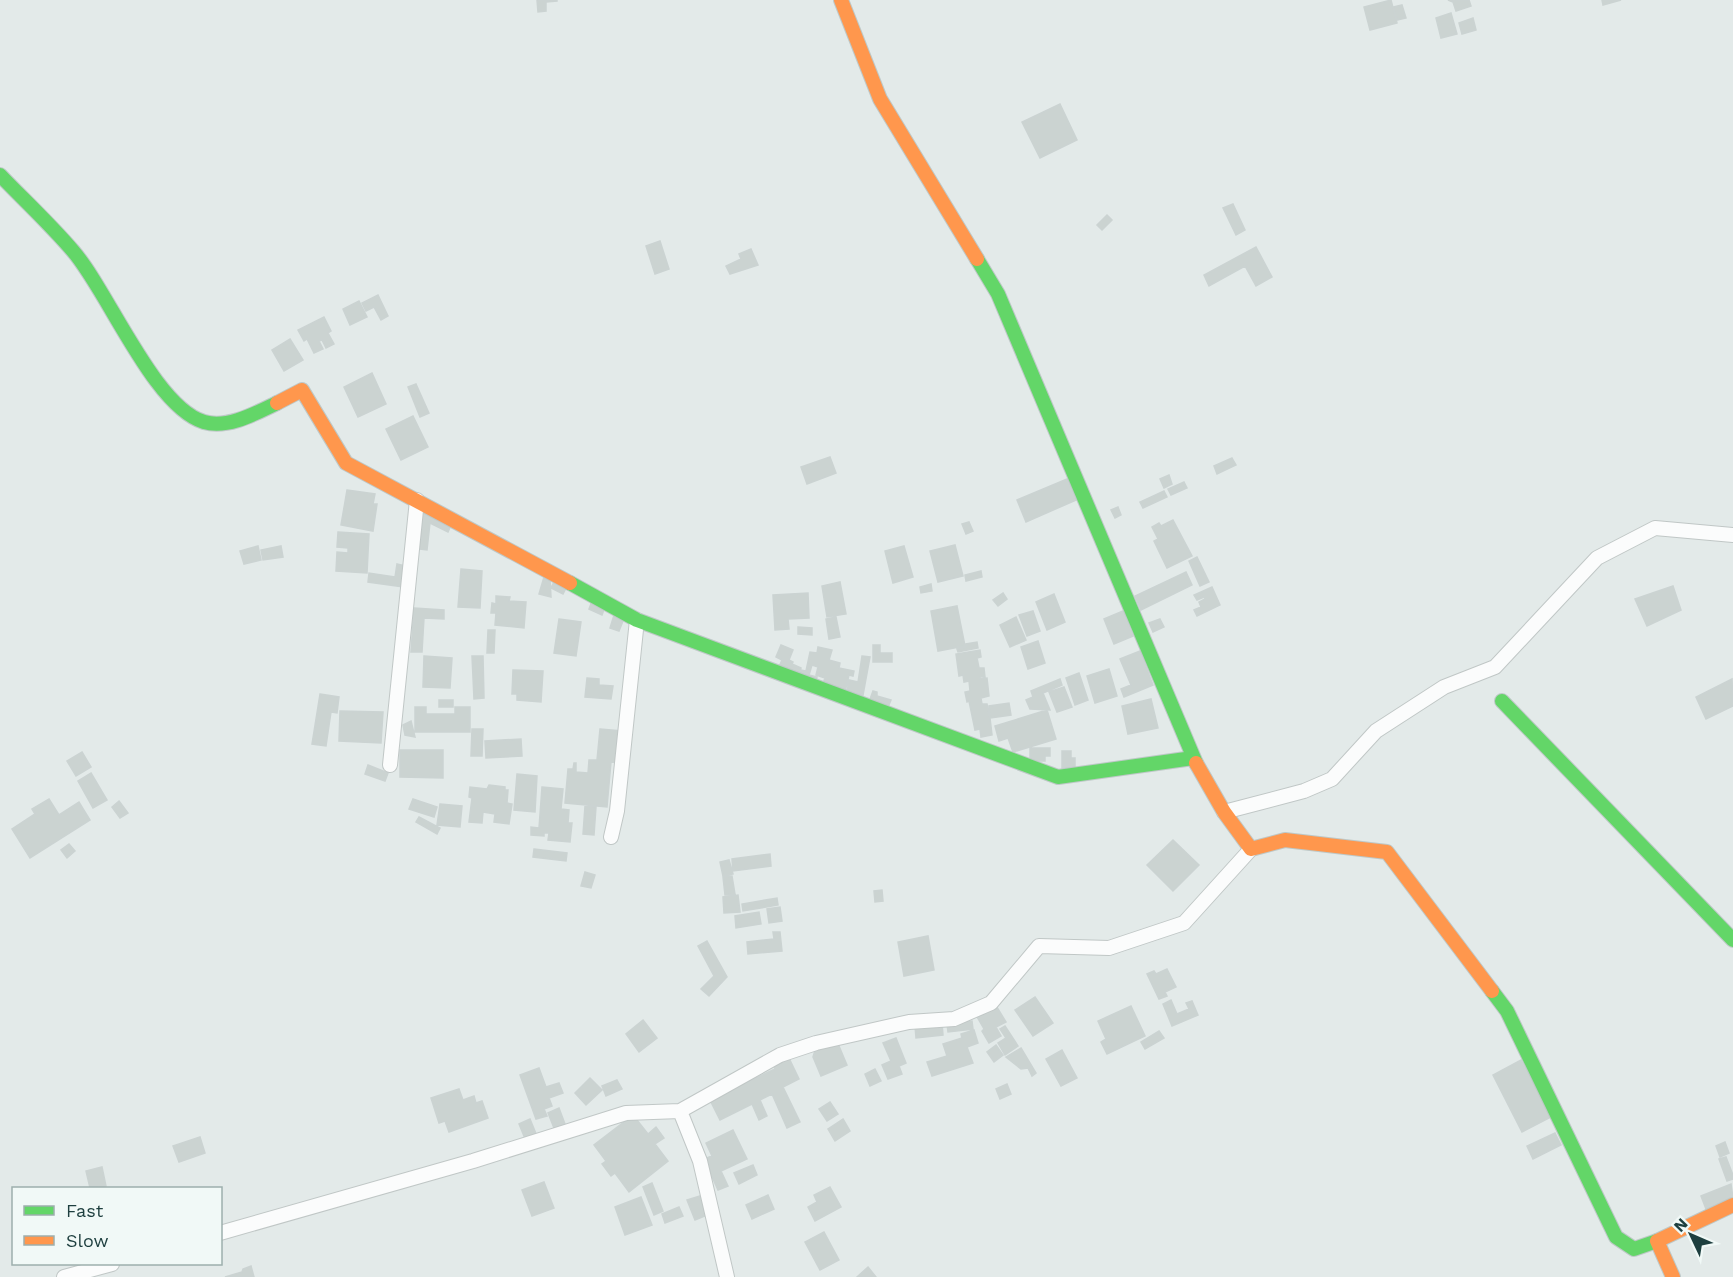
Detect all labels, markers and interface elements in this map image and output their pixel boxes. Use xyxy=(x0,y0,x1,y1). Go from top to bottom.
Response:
legend xyxy=(12,1187,222,1265)
text: Fast xyxy=(66,1200,104,1221)
north arrow xyxy=(1661,1205,1721,1265)
text: N xyxy=(1670,1214,1692,1236)
text: Slow xyxy=(66,1230,109,1251)

